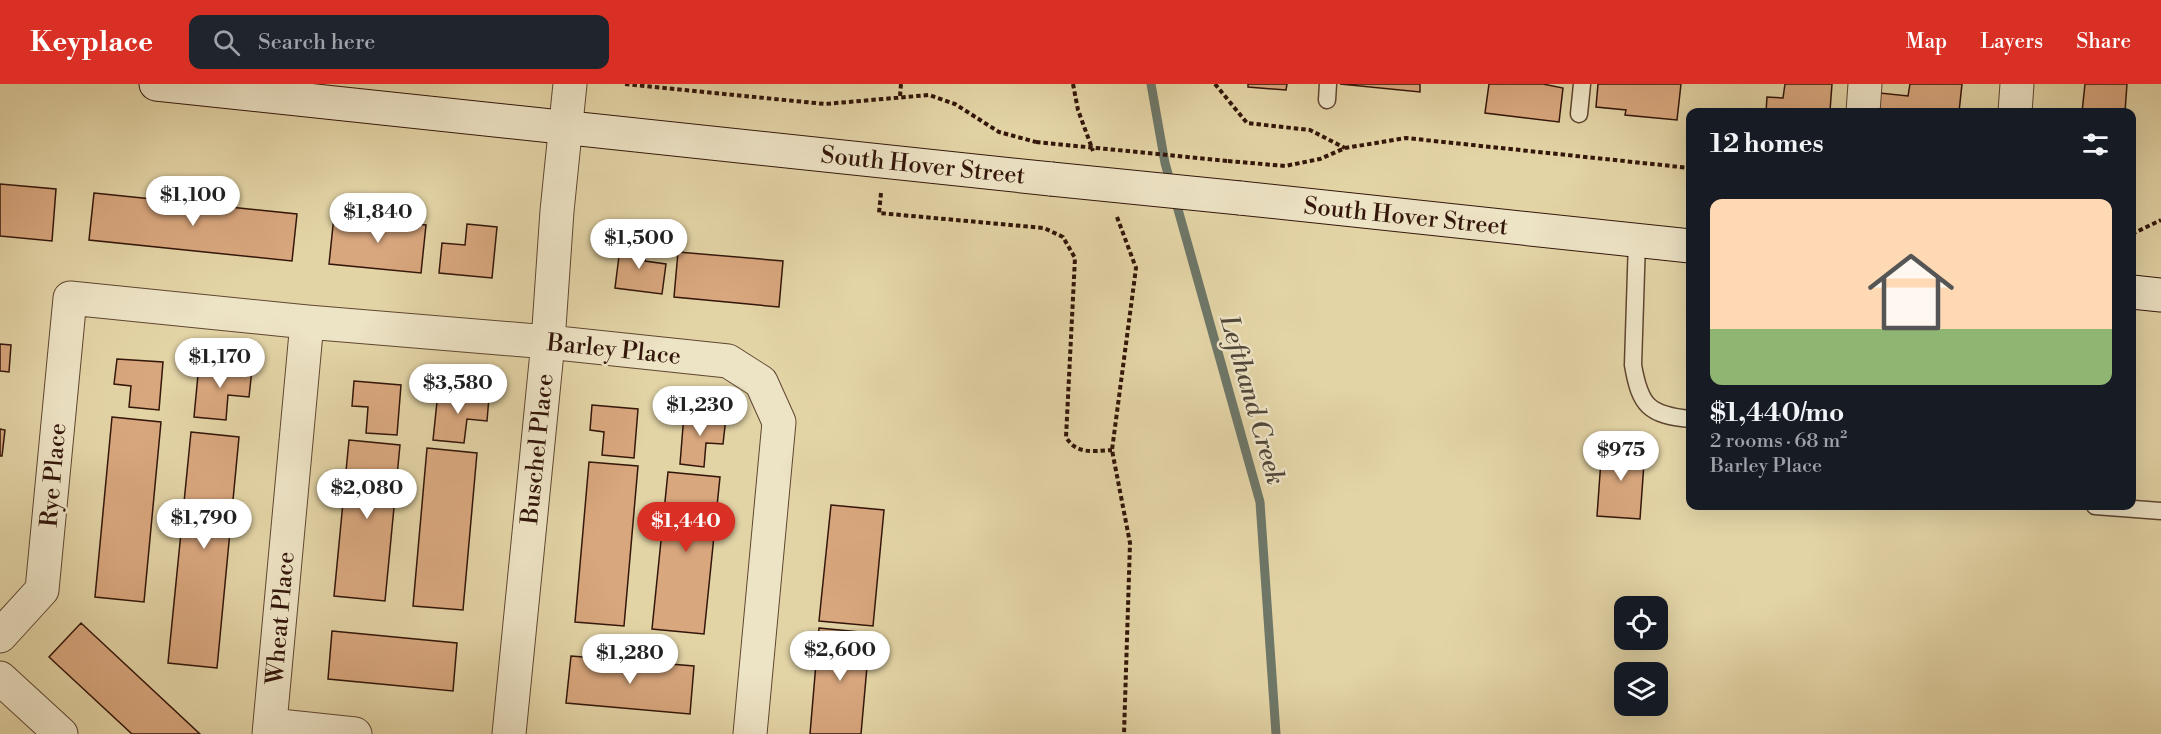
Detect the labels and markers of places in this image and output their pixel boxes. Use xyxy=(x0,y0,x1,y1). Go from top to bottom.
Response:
pin: $1,100 xyxy=(144,176,242,227)
pin: $1,840 xyxy=(329,193,427,244)
pin: $1,500 xyxy=(590,219,688,270)
pin: $1,170 xyxy=(171,338,269,389)
pin: $3,580 xyxy=(409,364,507,415)
pin: $1,230 xyxy=(651,386,749,437)
pin: $975 xyxy=(1585,431,1657,482)
pin: $2,080 xyxy=(318,469,416,520)
pin: $1,790 xyxy=(155,499,253,550)
pin: $1,440 xyxy=(637,502,735,553)
pin: $2,600 xyxy=(791,631,889,682)
pin: $1,280 xyxy=(581,634,679,685)

